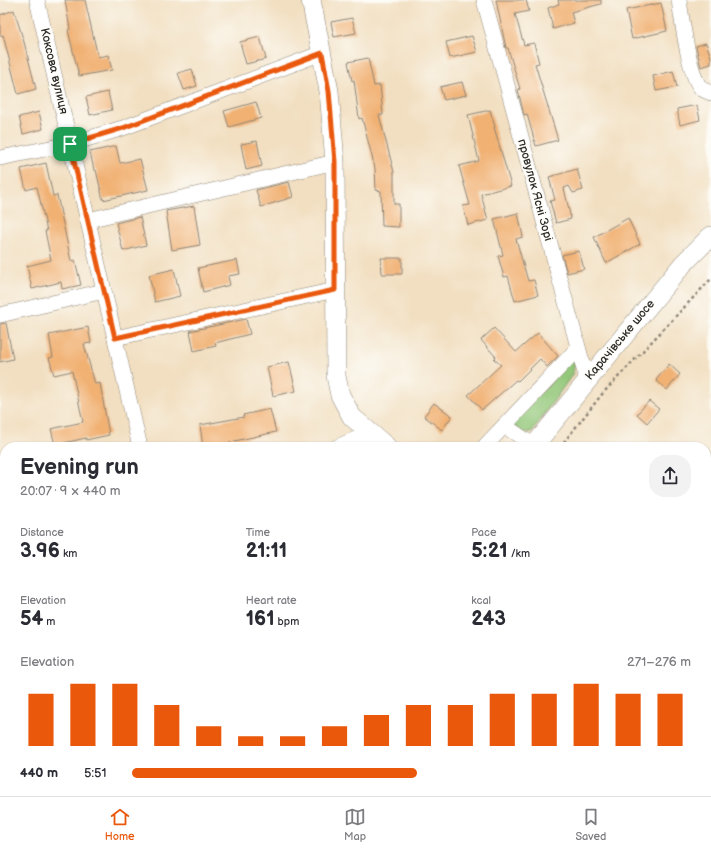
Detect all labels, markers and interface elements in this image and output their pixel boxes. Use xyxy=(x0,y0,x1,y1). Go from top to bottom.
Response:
street label: Коксова вулиця xyxy=(37,26,71,116)
pin xyxy=(53,127,87,161)
icon: arrive xyxy=(59,133,81,155)
street label: провулок Ясні Зорі xyxy=(514,137,556,243)
street label: Карачівське шосе xyxy=(582,296,658,383)
text: Evening run xyxy=(20,454,139,481)
button: share xyxy=(649,455,691,497)
text: 20:07 · 9 × 440 m xyxy=(20,483,121,499)
text: Distance xyxy=(20,526,64,539)
text: Time xyxy=(246,526,270,539)
text: Pace xyxy=(471,526,496,539)
text: 3.96 xyxy=(20,539,60,563)
text: 21:11 xyxy=(246,539,287,563)
text: 5:21 xyxy=(471,539,508,563)
text: km xyxy=(60,547,77,560)
text: /km xyxy=(508,547,530,560)
text: Elevation xyxy=(20,594,66,607)
text: Heart rate xyxy=(246,594,296,607)
text: kcal xyxy=(471,594,491,607)
text: 54 xyxy=(20,607,43,631)
text: 161 xyxy=(246,607,275,631)
text: 243 xyxy=(471,607,506,631)
text: m xyxy=(43,615,55,628)
text: bpm xyxy=(275,615,299,628)
text: Elevation xyxy=(20,654,74,670)
text: 271–276 m xyxy=(627,654,691,670)
text: 440 m xyxy=(20,765,58,781)
text: 5:51 xyxy=(84,765,107,781)
tab: Home xyxy=(105,806,135,843)
tab: Map xyxy=(344,806,366,843)
tab: Saved xyxy=(575,806,606,843)

